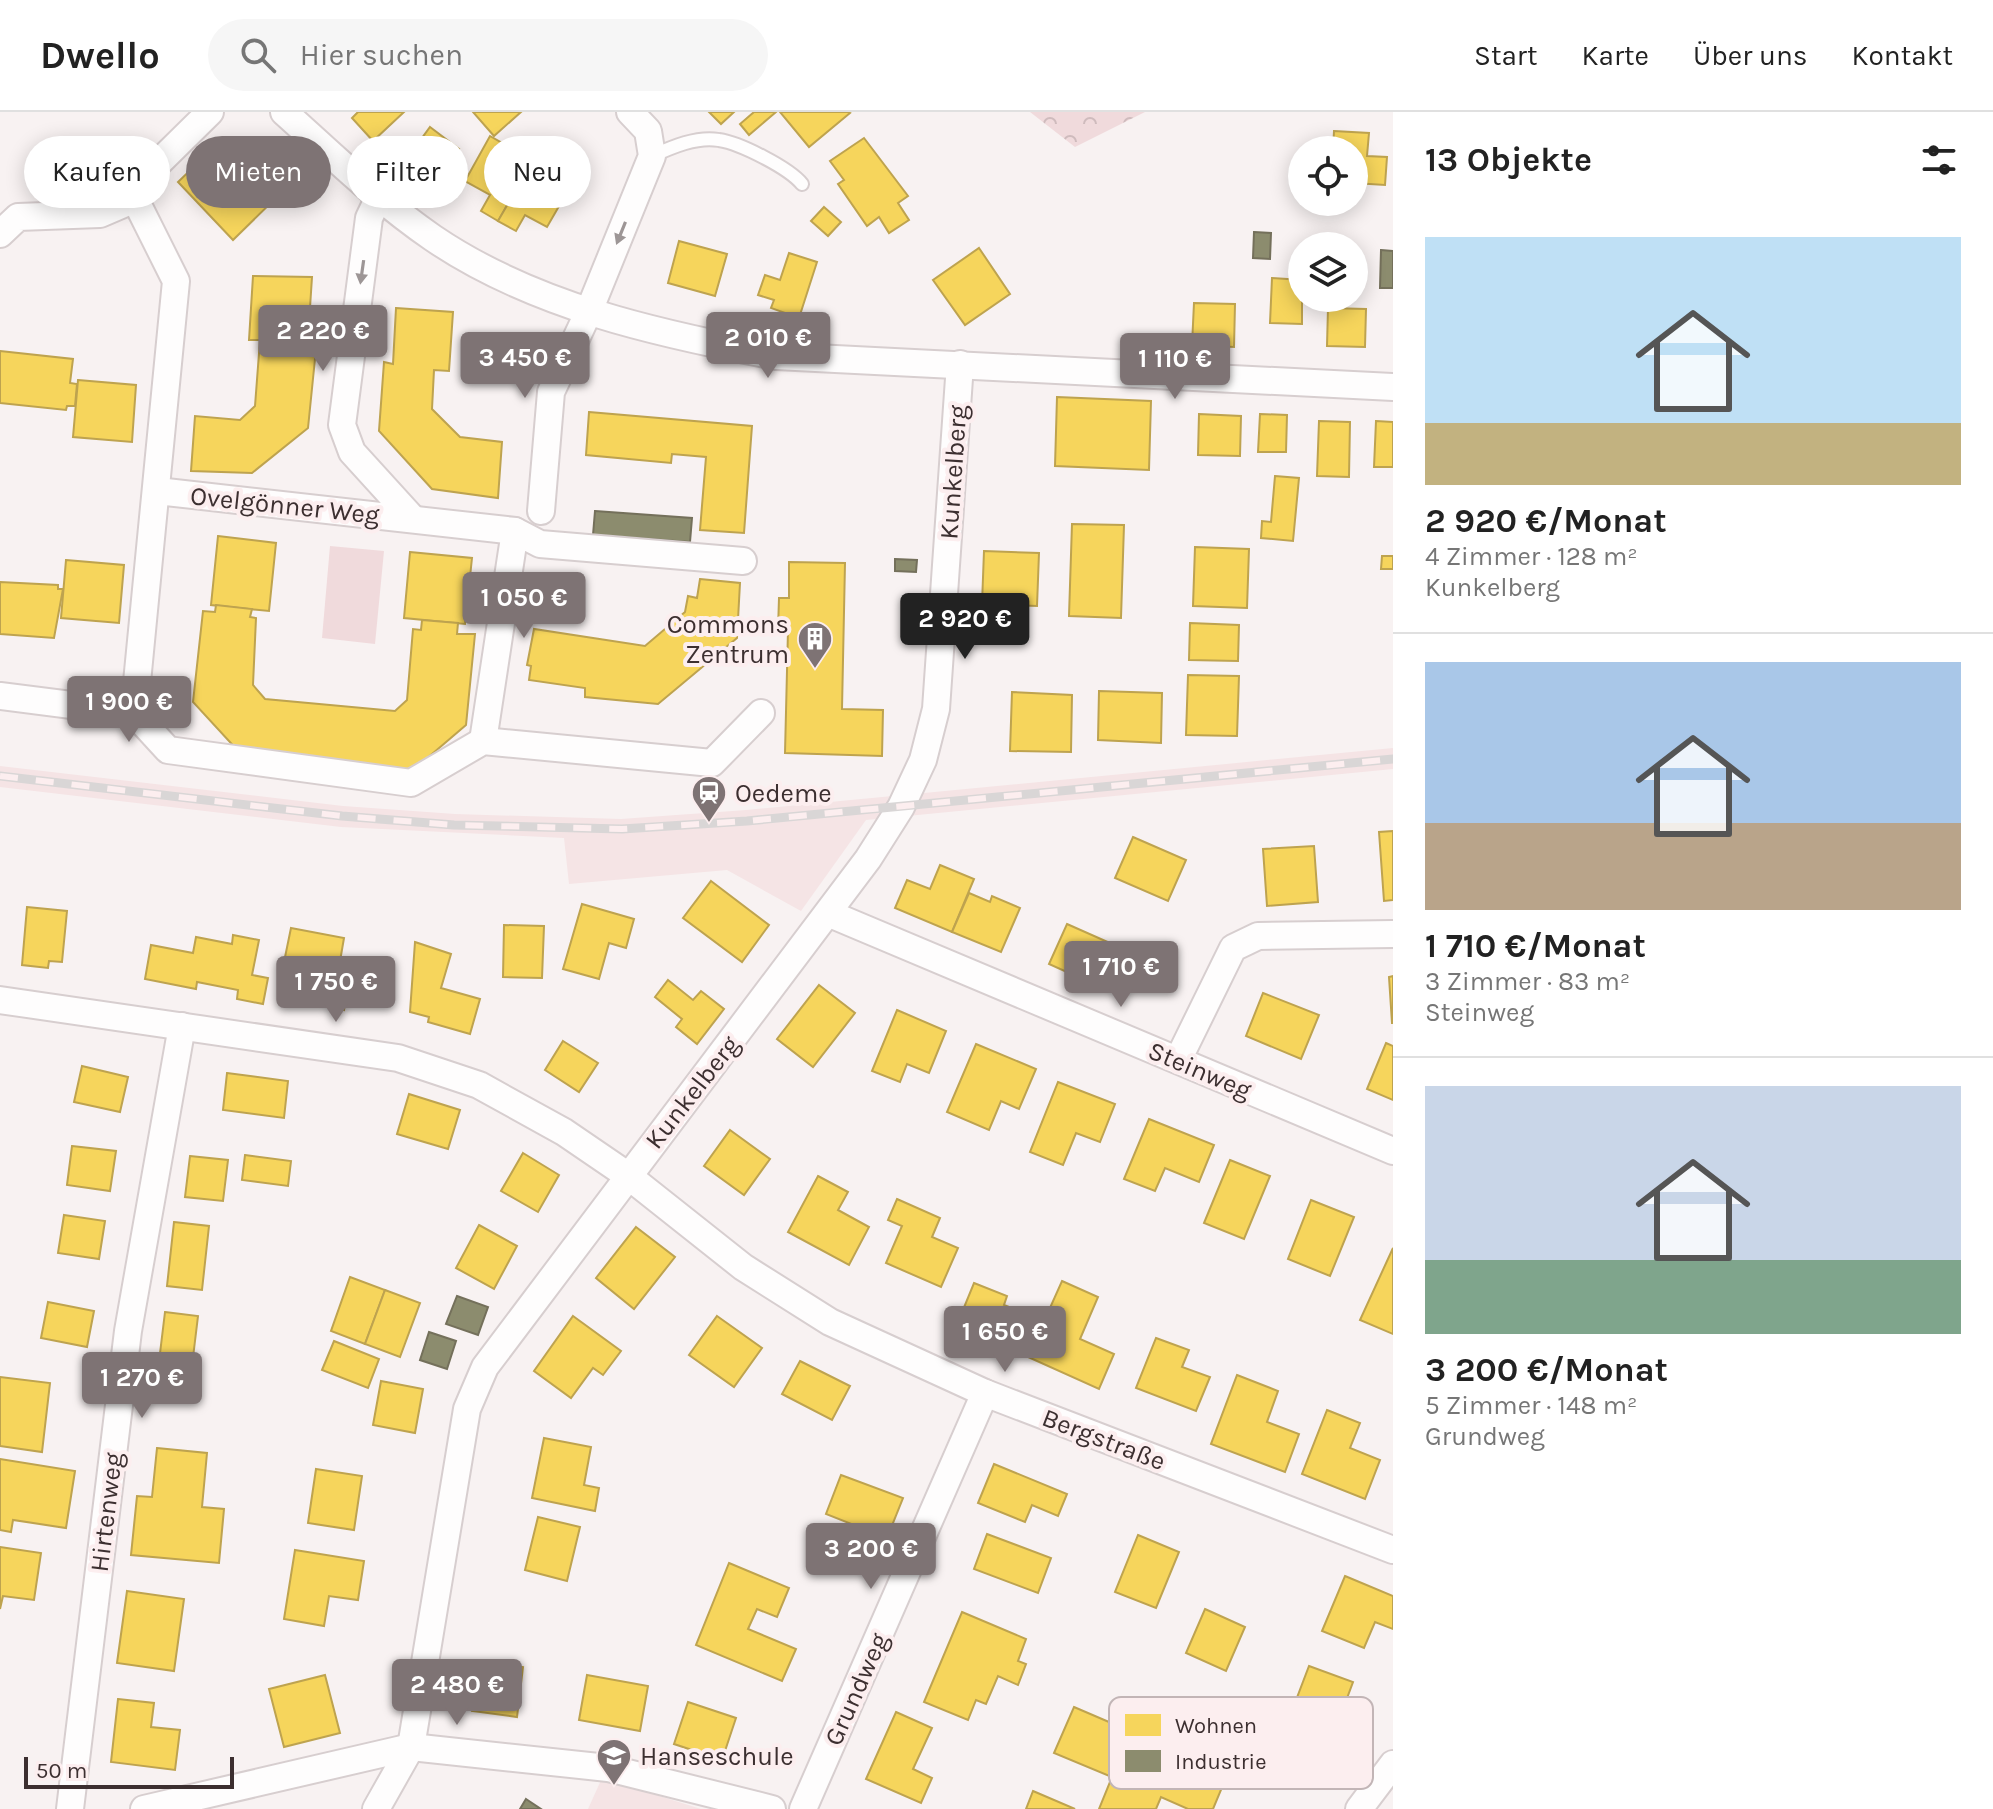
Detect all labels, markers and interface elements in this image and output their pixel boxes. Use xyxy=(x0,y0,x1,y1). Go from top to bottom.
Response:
search box xyxy=(208,19,768,91)
text: Dwello xyxy=(40,33,160,78)
icon: search xyxy=(236,33,280,77)
text: Hier suchen xyxy=(300,37,463,73)
text: Start xyxy=(1474,39,1537,72)
text: Karte xyxy=(1581,39,1649,72)
text: Über uns xyxy=(1693,39,1808,72)
text: Kontakt xyxy=(1852,39,1953,72)
chip: Kaufen xyxy=(24,136,170,208)
chip: Mieten xyxy=(186,136,331,208)
chip: Filter xyxy=(347,136,468,208)
chip: Neu xyxy=(484,136,591,208)
map controls xyxy=(1288,136,1368,312)
button: locate xyxy=(1288,136,1368,216)
icon: filters xyxy=(1917,138,1961,182)
text: 13 Objekte xyxy=(1425,140,1592,180)
one-way arrow xyxy=(614,221,627,245)
button: layers xyxy=(1288,232,1368,312)
one-way arrow xyxy=(355,260,368,285)
icon: home xyxy=(1621,289,1765,433)
pin: 2 220 € xyxy=(249,305,397,373)
pin: 2 010 € xyxy=(694,312,842,380)
text: 2 220 € xyxy=(276,315,370,346)
text: 2 010 € xyxy=(724,322,812,353)
pin: 3 450 € xyxy=(451,332,599,400)
pin: 1 110 € xyxy=(1101,333,1249,401)
text: 3 450 € xyxy=(479,342,571,373)
text: 1 110 € xyxy=(1138,343,1212,374)
street label: Kunkelberg xyxy=(933,403,974,540)
street label: Ovelgönner Weg xyxy=(189,480,381,531)
text: 2 920 €/Monat xyxy=(1425,501,1667,541)
text: 4 Zimmer · 128 m² xyxy=(1425,541,1638,572)
pin: 1 050 € xyxy=(450,572,598,640)
text: Kunkelberg xyxy=(1425,572,1560,603)
text: 1 050 € xyxy=(481,582,567,613)
pin: 2 920 € xyxy=(891,593,1039,661)
text: 2 920 € xyxy=(918,603,1012,634)
place label: Commons Zentrum xyxy=(667,609,789,670)
building icon: Commons Zentrum xyxy=(796,620,834,670)
pin: 1 900 € xyxy=(55,676,203,744)
text: 1 900 € xyxy=(85,686,173,717)
icon: home xyxy=(1621,714,1765,858)
station icon: Oedeme xyxy=(690,774,728,824)
place label: Oedeme xyxy=(735,778,832,809)
text: 1 710 €/Monat xyxy=(1425,926,1646,966)
pin: 1 710 € xyxy=(1047,941,1195,1009)
text: 1 710 € xyxy=(1082,951,1160,982)
pin: 1 750 € xyxy=(262,956,410,1024)
text: 1 750 € xyxy=(294,966,378,997)
text: 3 Zimmer · 83 m² xyxy=(1425,966,1630,997)
text: Steinweg xyxy=(1425,997,1534,1028)
street label: Kunkelberg xyxy=(639,1029,746,1155)
street label: Steinweg xyxy=(1144,1035,1256,1106)
icon: home xyxy=(1621,1138,1765,1282)
pin: 1 650 € xyxy=(931,1306,1079,1374)
text: 1 650 € xyxy=(962,1316,1048,1347)
text: 3 200 €/Monat xyxy=(1425,1350,1668,1390)
pin: 1 270 € xyxy=(68,1352,216,1420)
text: 1 270 € xyxy=(100,1362,184,1393)
text: 5 Zimmer · 148 m² xyxy=(1425,1390,1637,1421)
street label: Bergstraße xyxy=(1038,1402,1170,1477)
text: Grundweg xyxy=(1425,1421,1545,1452)
street label: Hirtenweg xyxy=(84,1450,129,1574)
pin: 3 200 € xyxy=(797,1523,945,1591)
text: 3 200 € xyxy=(824,1533,918,1564)
street label: Grundweg xyxy=(818,1628,895,1750)
pin: 2 480 € xyxy=(383,1659,531,1727)
text: 2 480 € xyxy=(410,1669,504,1700)
legend xyxy=(1109,1697,1373,1789)
text: Wohnen xyxy=(1175,1713,1257,1739)
school or university icon: Hanseschule xyxy=(595,1737,633,1787)
place label: Hanseschule xyxy=(640,1741,794,1772)
text: Industrie xyxy=(1175,1749,1266,1775)
scale bar xyxy=(24,1753,234,1789)
text: 50 m xyxy=(36,1758,87,1784)

